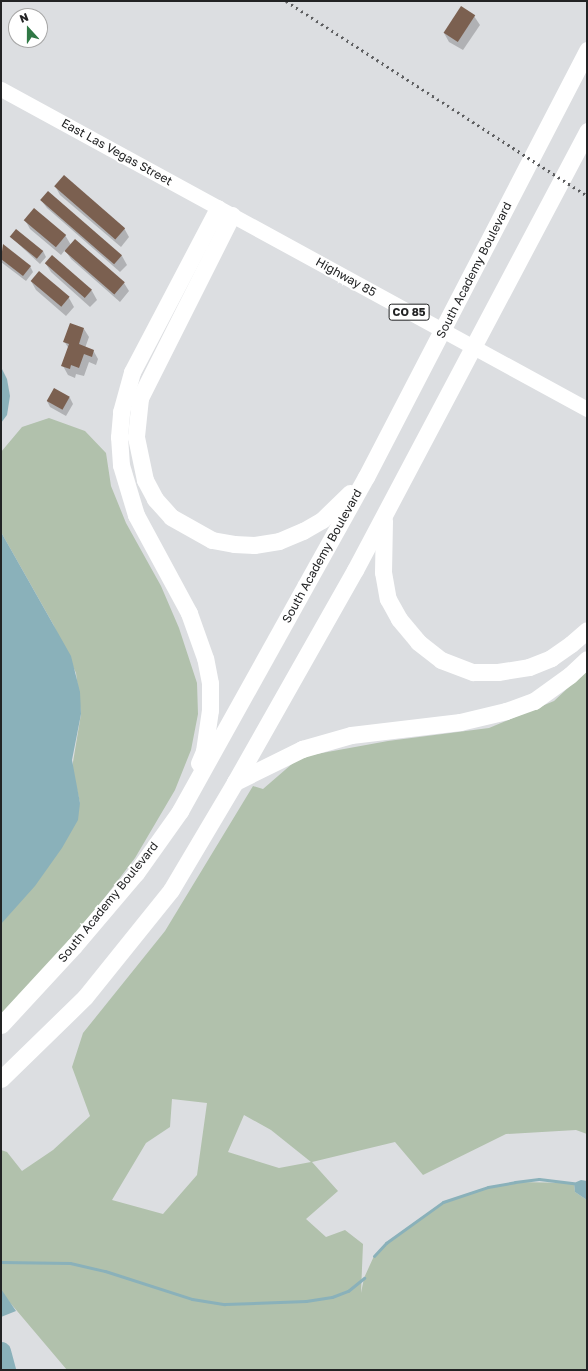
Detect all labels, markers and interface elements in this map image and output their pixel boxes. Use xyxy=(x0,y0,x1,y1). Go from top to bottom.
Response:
north arrow xyxy=(8,8,48,48)
text: N xyxy=(18,10,30,25)
street label: East Las Vegas Street xyxy=(59,116,175,188)
street label: South Academy Boulevard xyxy=(433,199,515,341)
street label: Highway 85 xyxy=(313,254,379,300)
road number: CO 85 xyxy=(388,303,430,321)
street label: South Academy Boulevard xyxy=(279,486,365,626)
street label: South Academy Boulevard xyxy=(55,839,161,965)

